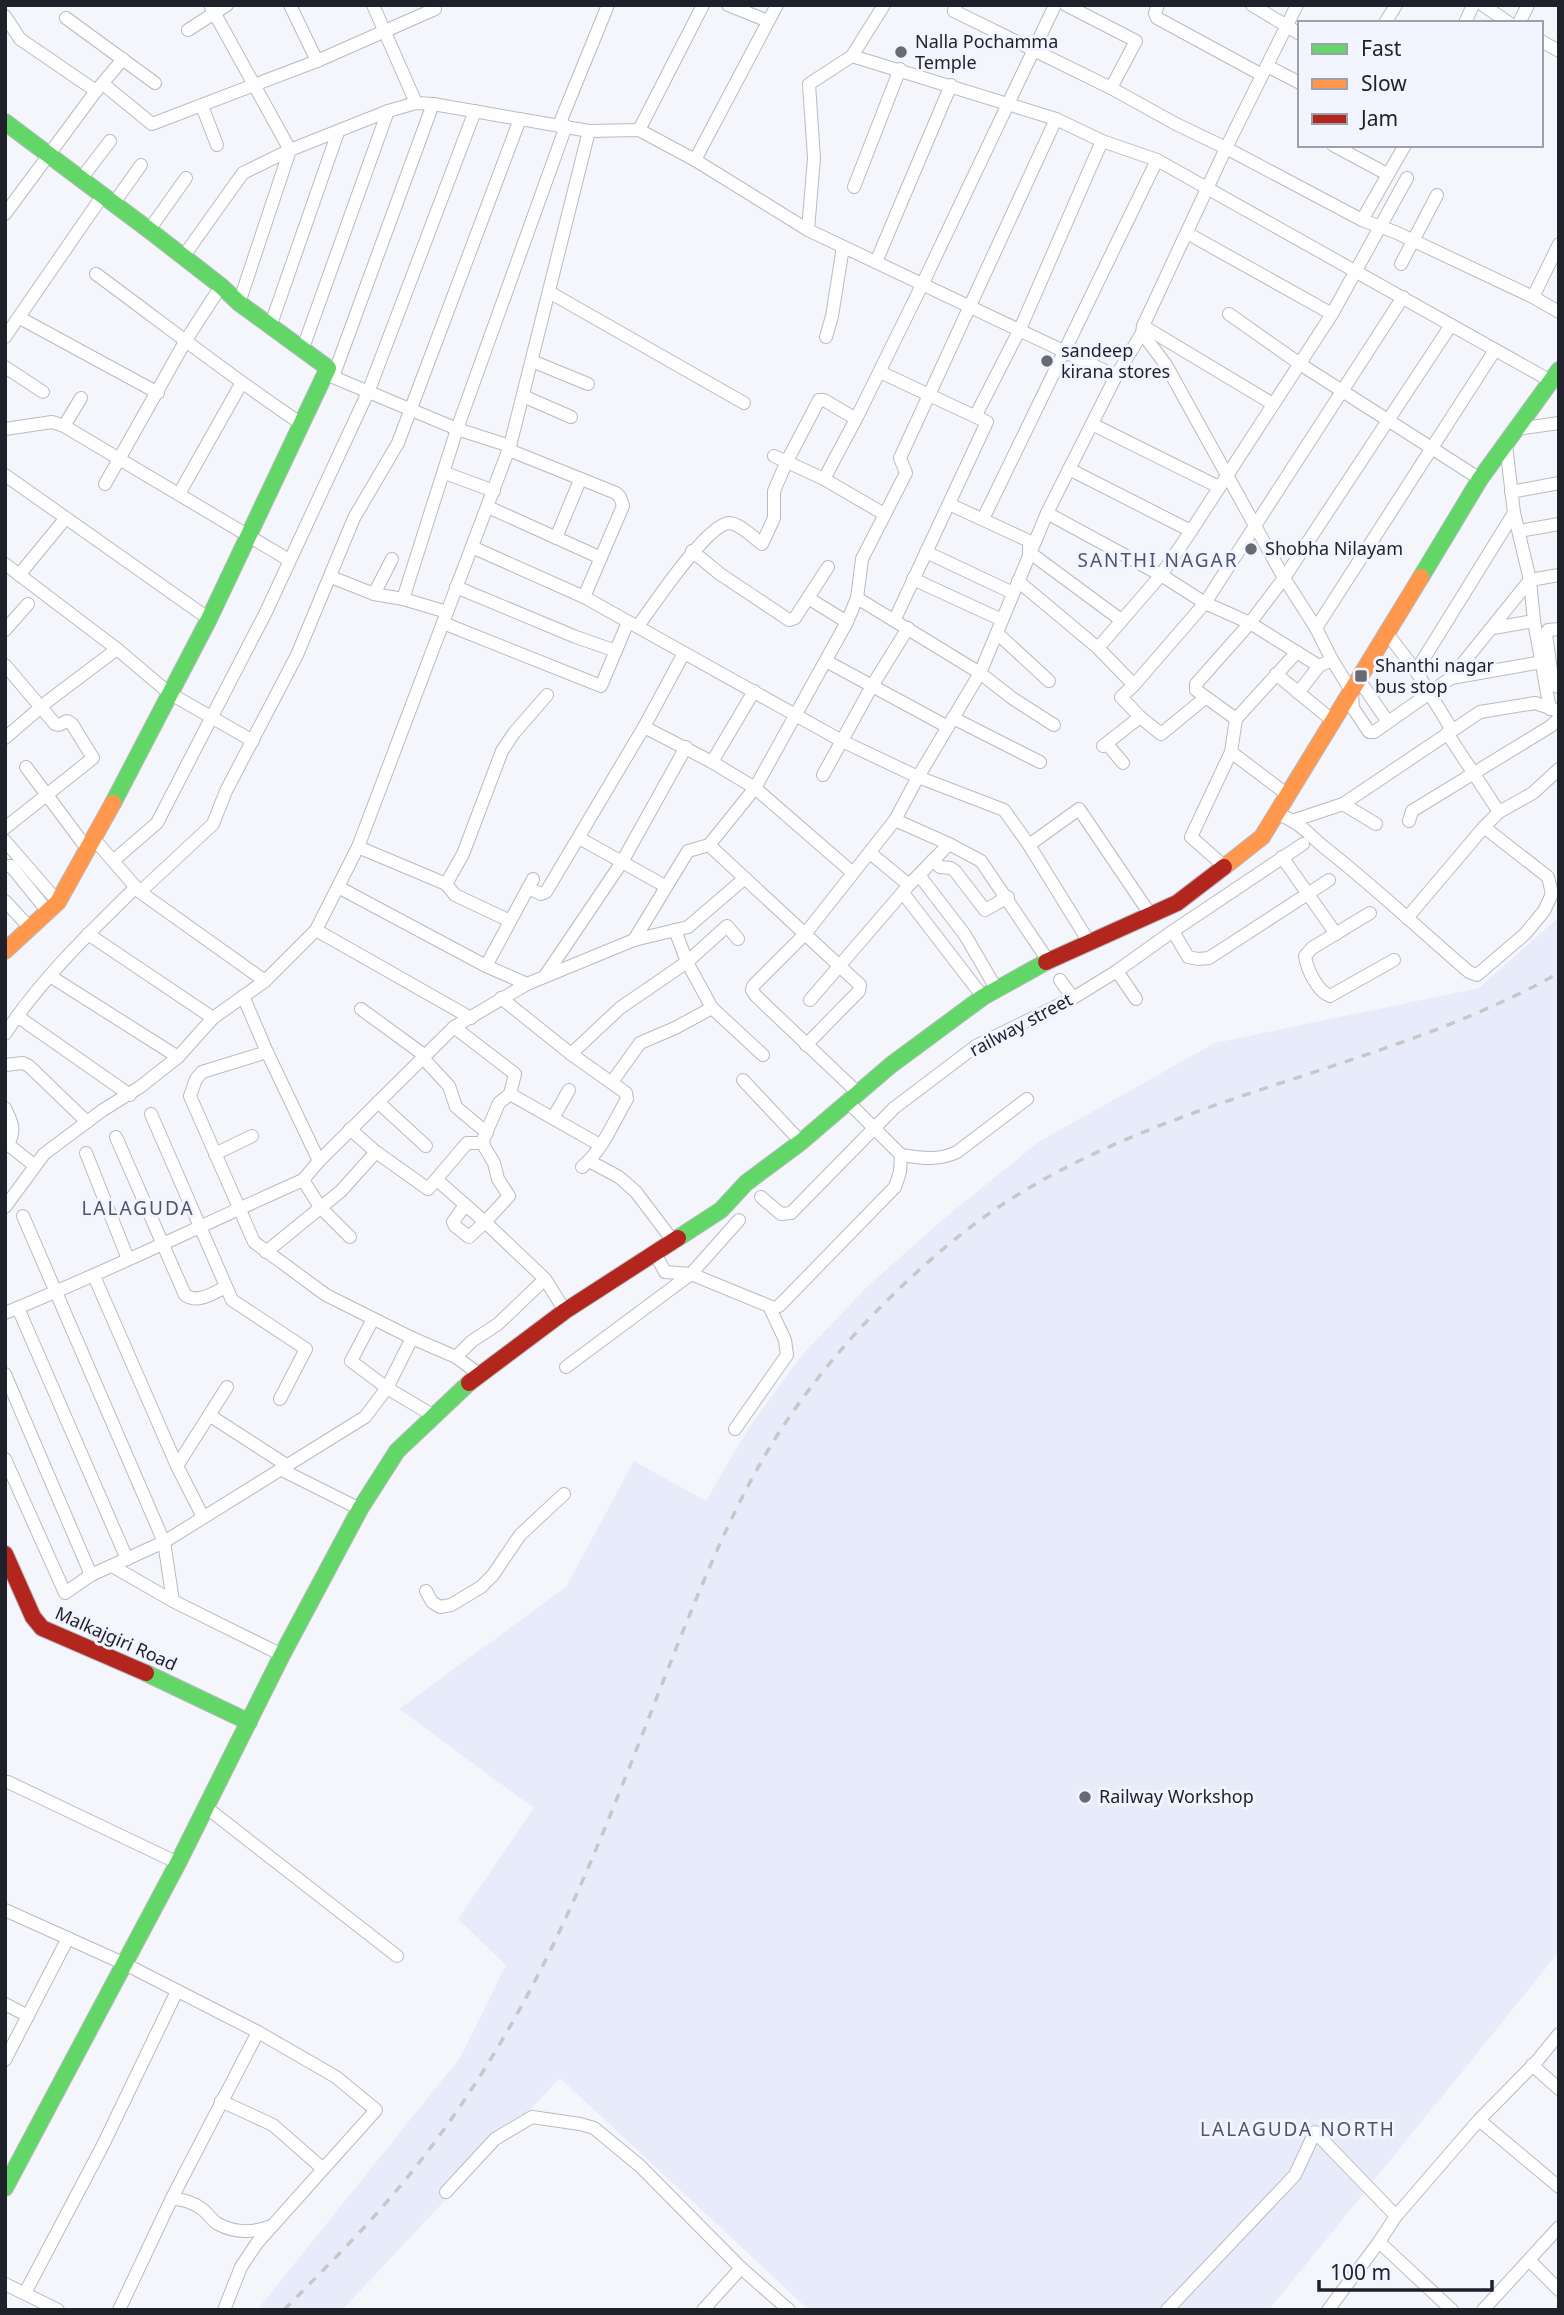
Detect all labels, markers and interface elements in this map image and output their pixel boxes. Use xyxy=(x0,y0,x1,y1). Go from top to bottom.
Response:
legend xyxy=(1298,21,1543,147)
place label: Nalla Pochamma Temple xyxy=(915,29,1058,74)
text: Fast xyxy=(1361,34,1402,62)
marker: Nalla Pochamma Temple xyxy=(893,44,909,60)
text: Slow xyxy=(1361,69,1407,97)
text: Jam xyxy=(1359,104,1398,132)
place label: sandeep kirana stores xyxy=(1061,338,1170,383)
marker: sandeep kirana stores xyxy=(1039,353,1055,369)
place label: Shobha Nilayam xyxy=(1265,536,1403,560)
marker: Shobha Nilayam xyxy=(1243,541,1259,557)
district label: SANTHI NAGAR xyxy=(1077,547,1239,573)
place label: Shanthi nagar bus stop xyxy=(1375,653,1495,698)
marker: Shanthi nagar bus stop xyxy=(1353,668,1369,684)
street label: railway street xyxy=(965,987,1077,1061)
district label: LALAGUDA xyxy=(81,1195,195,1221)
street label: Malkajgiri Road xyxy=(52,1600,181,1676)
place label: Railway Workshop xyxy=(1099,1784,1254,1808)
marker: Railway Workshop xyxy=(1077,1789,1093,1805)
district label: LALAGUDA NORTH xyxy=(1200,2116,1396,2142)
scale bar xyxy=(1319,2248,1492,2292)
text: 100 m xyxy=(1330,2258,1391,2286)

